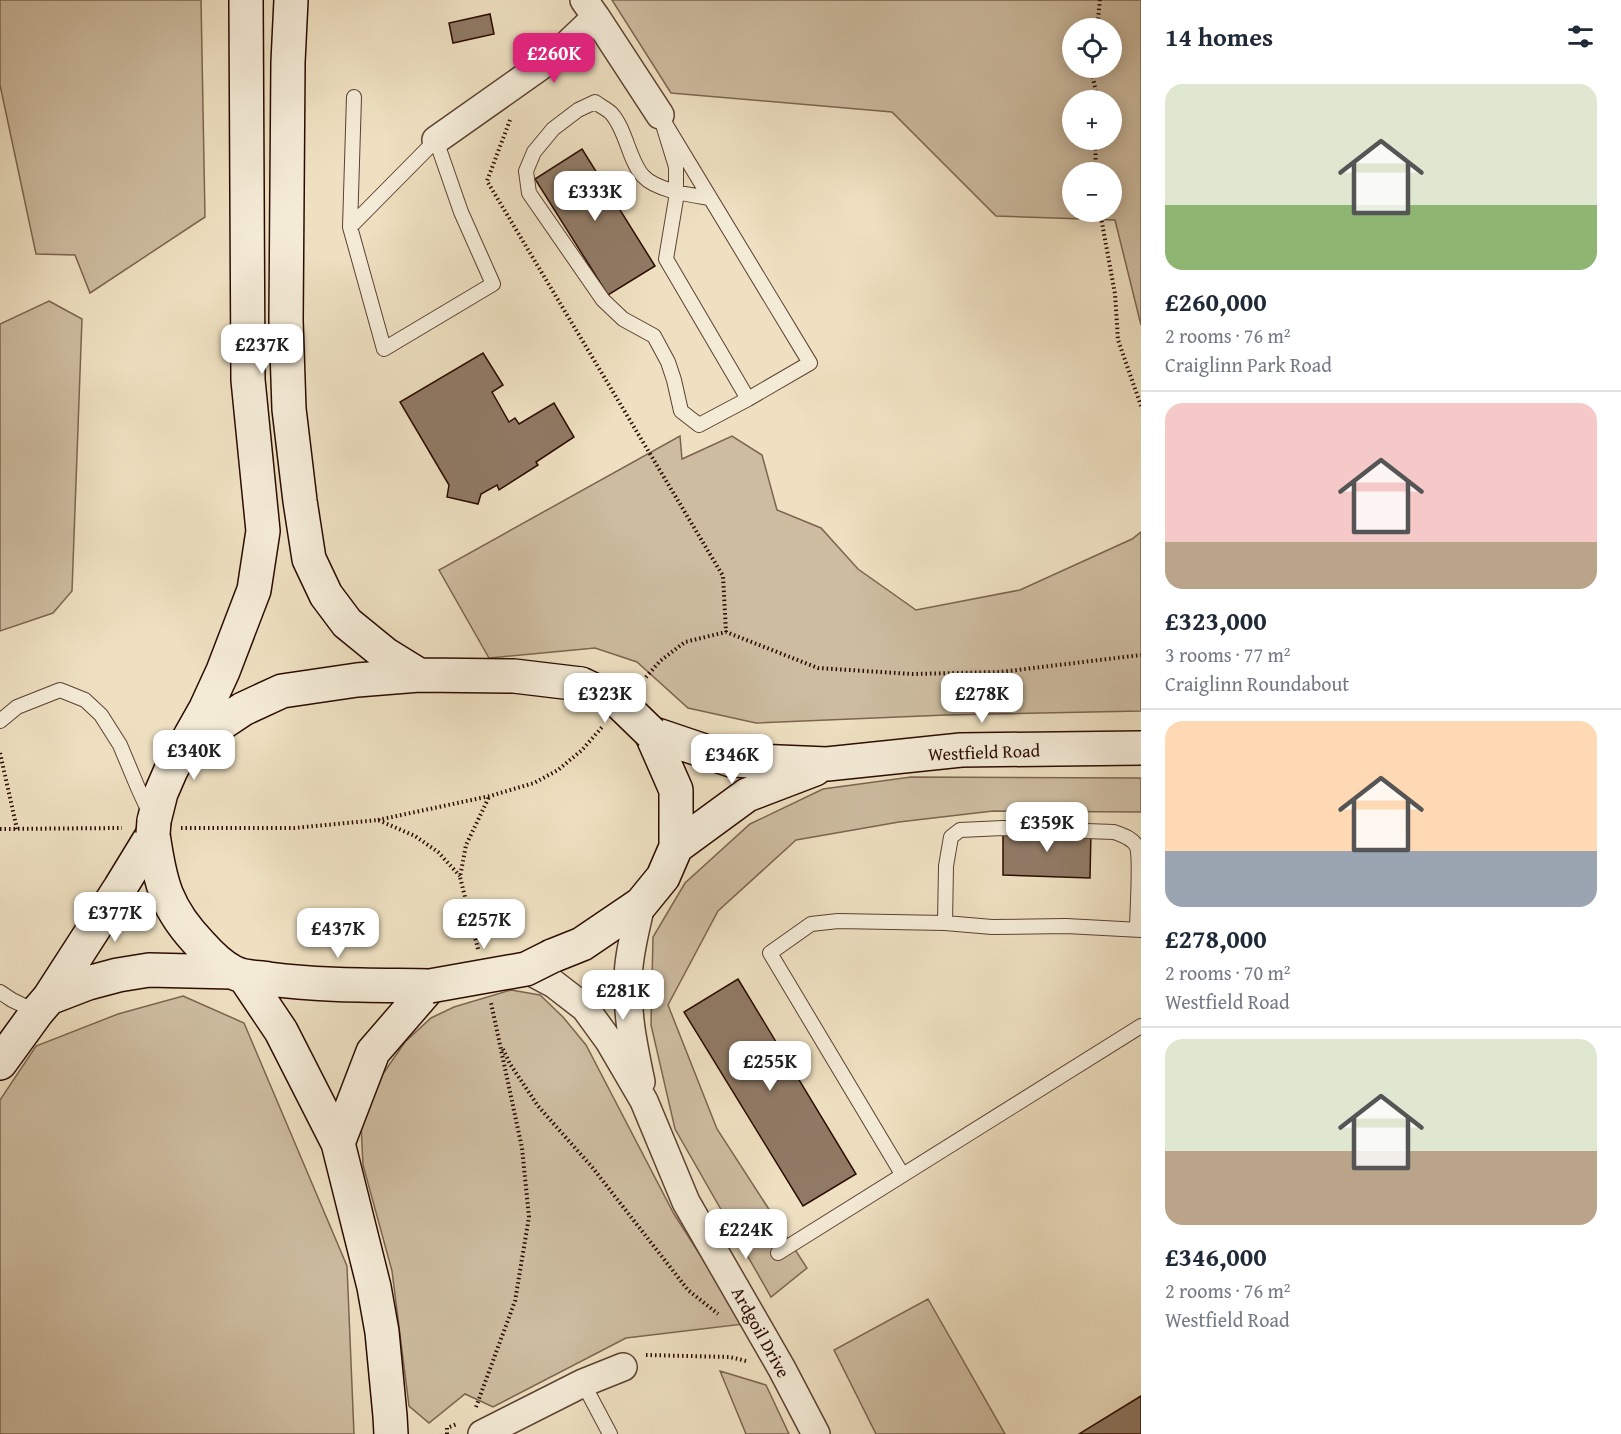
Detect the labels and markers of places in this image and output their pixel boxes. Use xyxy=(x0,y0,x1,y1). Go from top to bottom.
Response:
pin: £260K xyxy=(512,33,596,84)
pin: £333K xyxy=(553,171,637,222)
pin: £237K xyxy=(220,324,304,375)
pin: £323K xyxy=(563,673,647,724)
pin: £278K xyxy=(940,673,1024,724)
pin: £340K xyxy=(152,730,236,781)
pin: £346K xyxy=(690,734,774,785)
pin: £359K xyxy=(1005,802,1089,853)
pin: £377K xyxy=(73,892,157,943)
pin: £257K xyxy=(442,899,526,950)
pin: £437K xyxy=(296,908,380,959)
pin: £281K xyxy=(581,970,665,1021)
pin: £255K xyxy=(728,1041,812,1092)
pin: £224K xyxy=(704,1209,788,1260)

